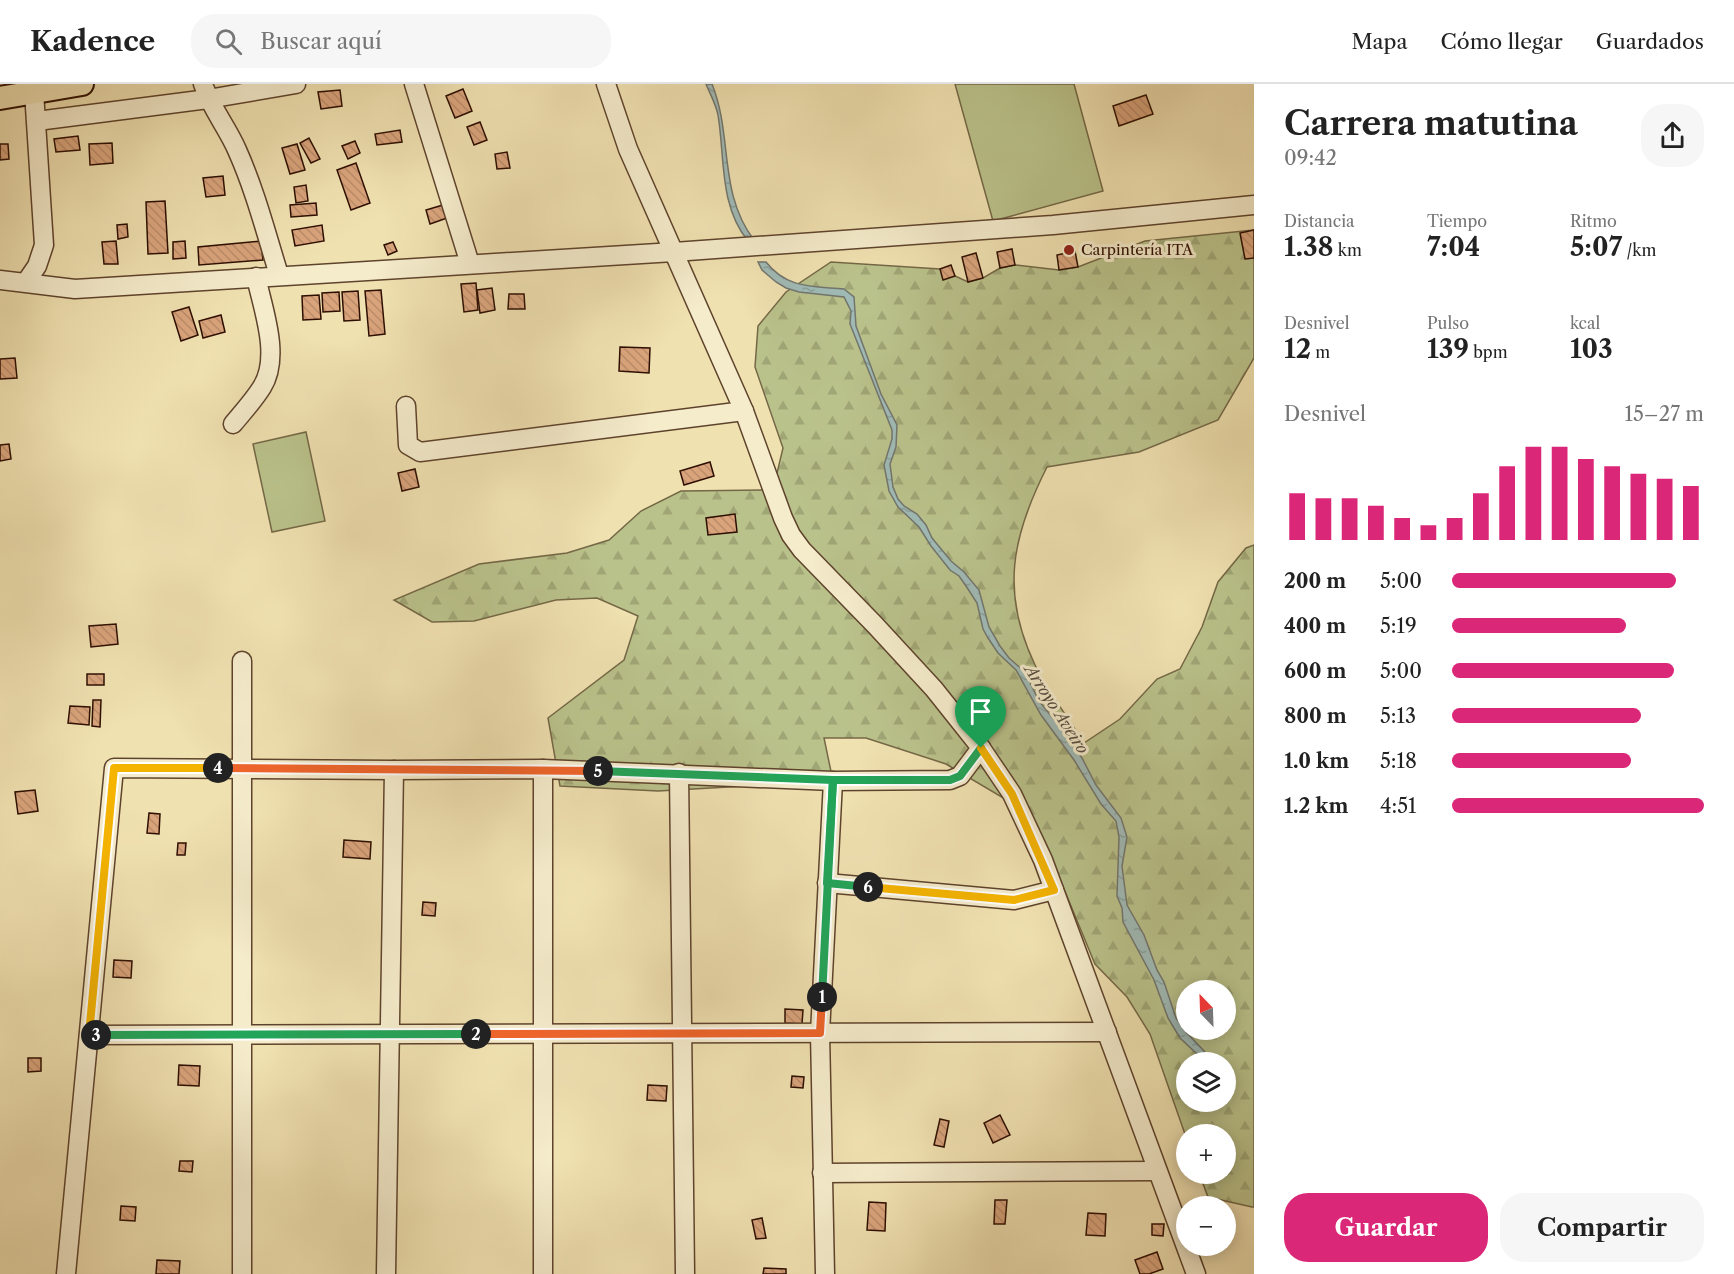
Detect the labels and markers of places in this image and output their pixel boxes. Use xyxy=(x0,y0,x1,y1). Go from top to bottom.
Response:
place label: Carpintería ITA xyxy=(1081,240,1194,259)
marker: Carpintería ITA xyxy=(1062,243,1076,257)
pin xyxy=(955,686,1006,748)
pin: 4 xyxy=(203,753,233,783)
pin: 5 xyxy=(583,756,613,786)
pin: 6 xyxy=(853,872,883,902)
pin: 1 xyxy=(807,982,837,1012)
pin: 2 xyxy=(461,1019,491,1049)
pin: 3 xyxy=(81,1020,111,1050)

